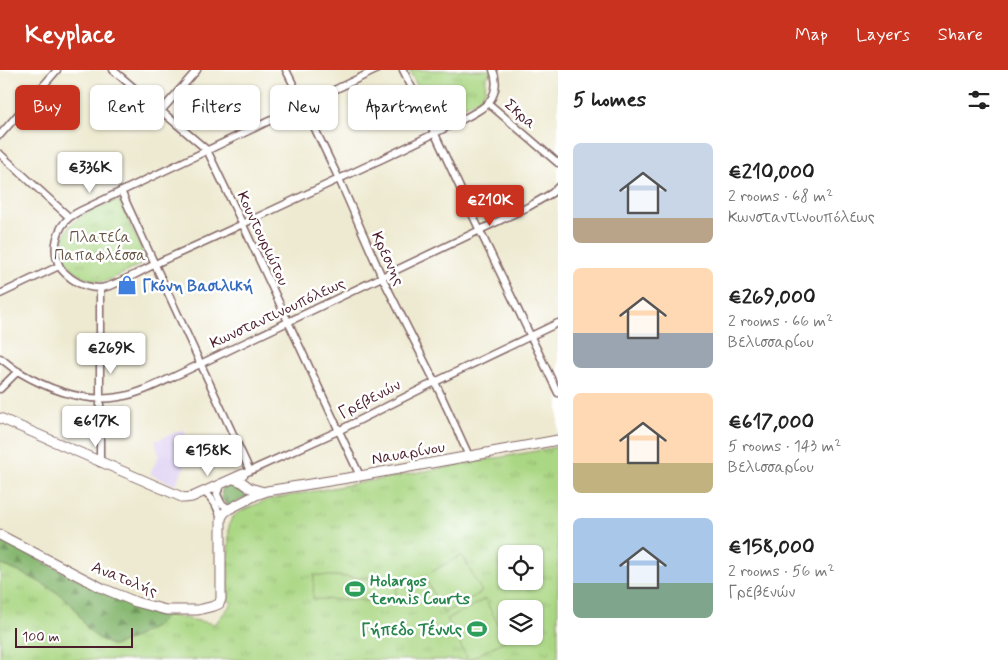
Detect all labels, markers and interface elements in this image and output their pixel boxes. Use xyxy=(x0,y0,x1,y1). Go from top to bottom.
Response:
text: Keyplace xyxy=(25,20,115,51)
text: Map xyxy=(795,23,828,47)
text: Layers xyxy=(856,23,910,47)
text: Share xyxy=(938,23,983,47)
chip: Buy xyxy=(15,85,80,130)
chip: Rent xyxy=(90,85,164,130)
chip: Filters xyxy=(174,85,260,130)
chip: New xyxy=(270,85,338,130)
chip: Apartment xyxy=(348,85,466,130)
text: 5 homes xyxy=(573,86,646,114)
icon: filters xyxy=(965,86,993,114)
street label: Σκρα xyxy=(499,94,541,134)
pin: €336K xyxy=(55,152,125,194)
text: €336K xyxy=(68,157,112,178)
text: €210,000 xyxy=(728,158,815,186)
icon: home xyxy=(613,163,673,223)
pin: €210K xyxy=(455,184,525,227)
text: 2 rooms · 68 m² xyxy=(728,186,833,207)
street label: Κουντουριώτου xyxy=(232,188,294,289)
text: €210K xyxy=(467,190,513,211)
text: Κωνσταντινουπόλεως xyxy=(728,207,875,228)
park label: Πλατεία Παπαφλέσσα xyxy=(54,227,146,266)
street label: Κρεσνης xyxy=(366,228,409,289)
street label: Κωνσταντινουπόλεως xyxy=(207,273,349,354)
shop icon: Γκόνη Βασιλική xyxy=(116,274,138,296)
place label: Γκόνη Βασιλική xyxy=(142,276,254,297)
text: €269,000 xyxy=(728,283,816,311)
icon: home xyxy=(613,288,673,348)
text: 2 rooms · 66 m² xyxy=(728,311,833,332)
pin: €269K xyxy=(76,332,146,375)
text: Βελισσαρίου xyxy=(728,332,814,353)
text: €269K xyxy=(88,338,134,359)
street label: Γρεβενών xyxy=(335,375,404,424)
pin: €617K xyxy=(61,406,131,448)
text: €617,000 xyxy=(728,408,814,436)
text: €617K xyxy=(73,411,119,432)
icon: home xyxy=(613,413,673,473)
pin: €158K xyxy=(173,434,243,477)
text: 5 rooms · 143 m² xyxy=(728,436,841,457)
street label: Ναυαρίνου xyxy=(370,437,447,470)
text: €158K xyxy=(185,440,231,461)
text: Βελισσαρίου xyxy=(728,457,814,478)
text: €158,000 xyxy=(728,533,815,561)
icon: home xyxy=(613,538,673,598)
map controls xyxy=(498,545,543,645)
button: locate xyxy=(498,545,543,590)
street label: Ανατολής xyxy=(88,557,161,602)
text: 2 rooms · 56 m² xyxy=(728,561,835,582)
place label: Holargos tennis Courts xyxy=(369,571,470,610)
sports icon: Holargos tennis Courts xyxy=(344,578,366,600)
text: Γρεβενών xyxy=(728,582,795,603)
button: layers xyxy=(498,600,543,645)
sports icon: Γήπεδο Τέννις xyxy=(466,618,488,640)
place label: Γήπεδο Τέννις xyxy=(361,619,462,641)
scale bar xyxy=(15,625,132,648)
text: 100 m xyxy=(22,628,60,646)

